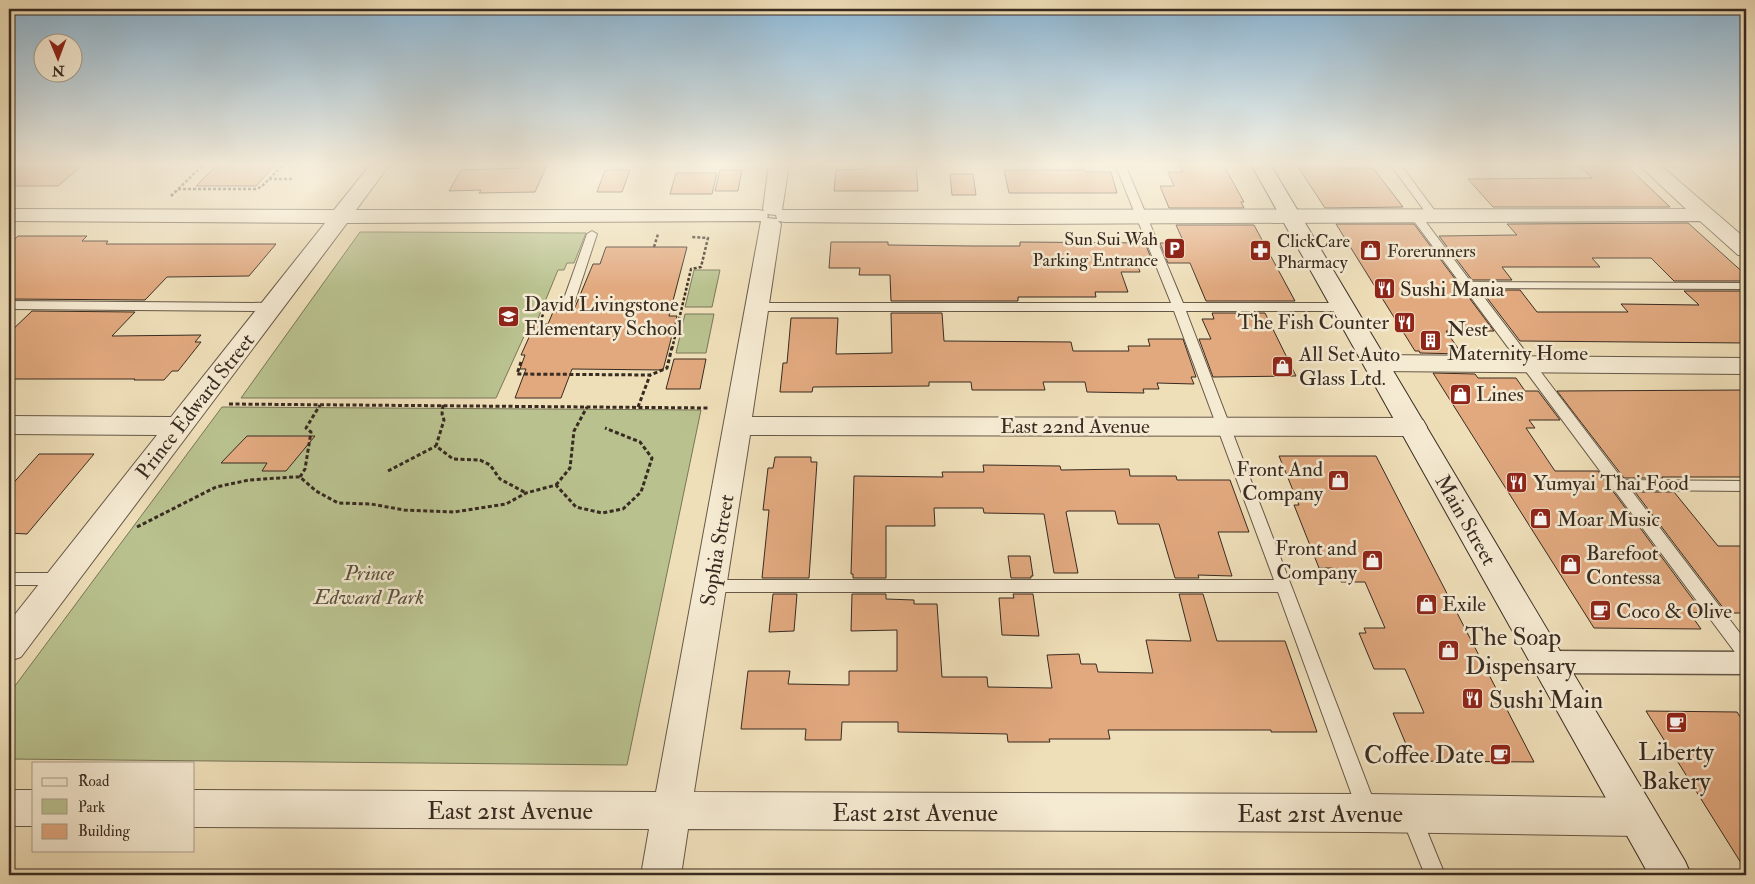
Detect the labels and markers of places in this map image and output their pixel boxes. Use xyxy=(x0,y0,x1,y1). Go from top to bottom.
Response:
place label: Sun Sui Wah Parking Entrance xyxy=(1032,228,1159,272)
place label: ClickCare Pharmacy xyxy=(1277,230,1350,274)
parking icon: Sun Sui Wah Parking Entrance xyxy=(1162,237,1186,261)
pharmacy icon: ClickCare Pharmacy xyxy=(1249,239,1273,263)
shop icon: Forerunners xyxy=(1359,239,1383,263)
place label: Forerunners xyxy=(1387,240,1476,263)
place label: Sushi Mania xyxy=(1400,276,1505,303)
restaurant icon: Sushi Mania xyxy=(1372,277,1396,301)
place label: David Livingstone Elementary School xyxy=(524,291,683,342)
school or university icon: David Livingstone Elementary School xyxy=(496,304,520,328)
place label: The Fish Counter xyxy=(1238,309,1389,336)
restaurant icon: The Fish Counter xyxy=(1393,310,1417,334)
place label: Nest Maternity Home xyxy=(1447,316,1588,367)
building icon: Nest Maternity Home xyxy=(1419,329,1443,353)
place label: All Set Auto Glass Ltd. xyxy=(1298,341,1400,392)
shop icon: All Set Auto Glass Ltd. xyxy=(1271,354,1295,378)
place label: Lines xyxy=(1476,381,1524,408)
shop icon: Lines xyxy=(1448,382,1472,406)
place label: Front And Company xyxy=(1236,456,1324,507)
shop icon: Front And Company xyxy=(1327,469,1351,493)
place label: Yumyai Thai Food xyxy=(1533,470,1689,497)
restaurant icon: Yumyai Thai Food xyxy=(1505,471,1529,495)
place label: Moar Music xyxy=(1557,506,1660,533)
shop icon: Moar Music xyxy=(1529,507,1553,531)
place label: Front and Company xyxy=(1275,535,1358,586)
place label: Barefoot Contessa xyxy=(1586,540,1661,591)
shop icon: Front and Company xyxy=(1361,548,1385,572)
shop icon: Barefoot Contessa xyxy=(1558,553,1582,577)
place label: Exile xyxy=(1442,591,1486,618)
shop icon: Exile xyxy=(1414,592,1438,616)
place label: Coco & Olive xyxy=(1616,598,1732,625)
cafe icon: Coco & Olive xyxy=(1588,599,1612,623)
place label: The Soap Dispensary xyxy=(1465,622,1577,682)
shop icon: The Soap Dispensary xyxy=(1437,638,1461,662)
place label: Sushi Main xyxy=(1489,685,1603,716)
restaurant icon: Sushi Main xyxy=(1461,687,1485,711)
cafe icon: Liberty Bakery xyxy=(1664,710,1688,734)
place label: Liberty Bakery xyxy=(1638,737,1715,797)
place label: Coffee Date xyxy=(1364,740,1484,771)
cafe icon: Coffee Date xyxy=(1488,742,1512,766)

